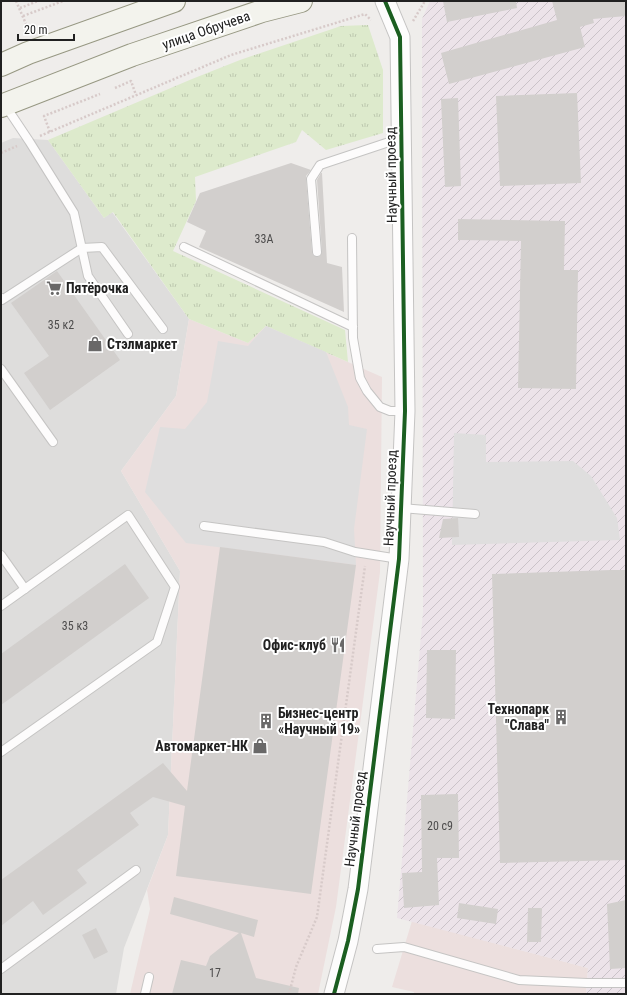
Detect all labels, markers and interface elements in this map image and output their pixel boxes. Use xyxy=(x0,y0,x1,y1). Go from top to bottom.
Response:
street label: улица Обручева xyxy=(160,7,252,53)
scale bar xyxy=(18,16,74,42)
text: 20 m xyxy=(24,23,48,37)
street label: Научный проезд xyxy=(382,126,400,223)
house number: 33А xyxy=(255,232,273,246)
supermarket icon: Пятёрочка xyxy=(45,279,63,297)
place label: Пятёрочка xyxy=(66,280,129,296)
house number: 35 к2 xyxy=(48,318,74,332)
shop icon: Стэлмаркет xyxy=(86,335,104,353)
place label: Стэлмаркет xyxy=(107,336,178,352)
street label: Научный проезд xyxy=(380,449,400,546)
house number: 35 к3 xyxy=(62,619,88,633)
restaurant icon: Офис-клуб xyxy=(329,636,347,654)
place label: Офис-клуб xyxy=(263,637,326,653)
place label: Технопарк "Слава" xyxy=(487,701,549,733)
place label: Бизнес-центр «Научный 19» xyxy=(278,705,360,737)
building icon: Технопарк "Слава" xyxy=(552,708,570,726)
building icon: Бизнес-центр «Научный 19» xyxy=(257,712,275,730)
shop icon: Автомаркет-НК xyxy=(251,737,269,755)
place label: Автомаркет-НК xyxy=(155,738,248,754)
street label: Научный проезд xyxy=(341,770,369,868)
house number: 20 с9 xyxy=(427,819,453,833)
house number: 17 xyxy=(209,966,221,980)

